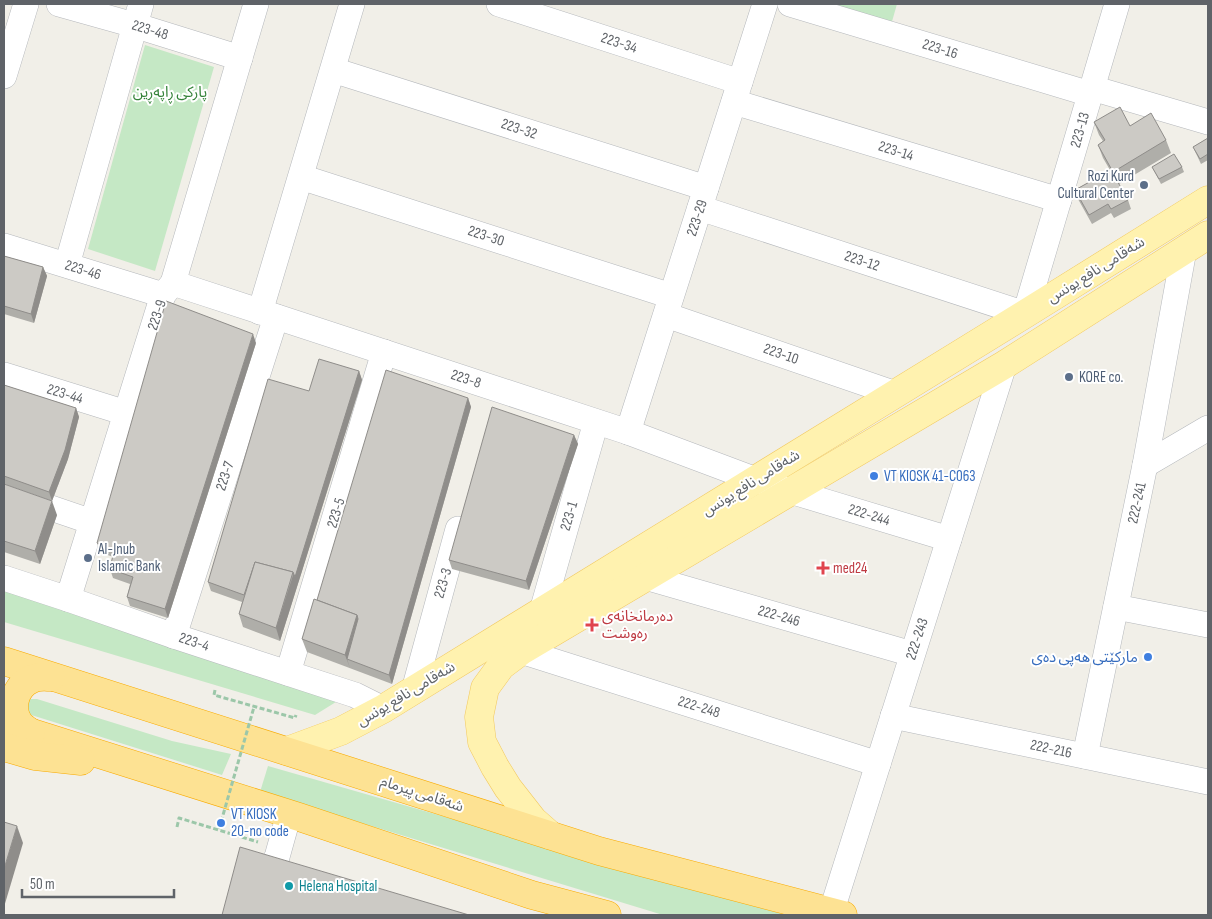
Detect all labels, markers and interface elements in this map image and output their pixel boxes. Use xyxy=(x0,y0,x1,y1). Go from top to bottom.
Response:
street label: 223-48 xyxy=(129,15,171,45)
street label: 223-34 xyxy=(599,28,639,58)
street label: 223-16 xyxy=(920,35,960,63)
park label: پارکی ڕاپەڕین xyxy=(133,83,207,104)
street label: 223-13 xyxy=(1066,110,1094,150)
street label: 223-32 xyxy=(499,114,539,144)
street label: 223-14 xyxy=(876,137,916,165)
place label: Rozi Kurd Cultural Center xyxy=(1057,167,1135,203)
marker: Rozi Kurd Cultural Center xyxy=(1138,179,1150,191)
street label: 223-29 xyxy=(682,197,712,239)
street label: 223-30 xyxy=(465,221,507,251)
street label: شەقامی نافع یونس xyxy=(1044,232,1150,309)
street label: 223-12 xyxy=(842,246,882,276)
street label: 223-46 xyxy=(63,255,103,285)
street label: 223-9 xyxy=(143,297,171,333)
street label: 223-10 xyxy=(761,339,801,369)
street label: 223-8 xyxy=(448,365,484,393)
place label: KORE co. xyxy=(1079,368,1124,387)
marker: KORE co. xyxy=(1063,371,1075,383)
street label: 223-44 xyxy=(45,380,85,408)
street label: شەقامی نافع یونس xyxy=(699,445,805,522)
street label: 223-7 xyxy=(211,459,239,493)
place label: VT KIOSK 41-C063 xyxy=(884,467,976,486)
marker: VT KIOSK 41-C063 xyxy=(868,470,880,482)
street label: 222-241 xyxy=(1123,480,1151,525)
street label: 223-5 xyxy=(322,496,350,530)
street label: 223-1 xyxy=(556,499,582,533)
street label: 222-244 xyxy=(846,500,892,530)
place label: Al-Jnub Islamic Bank xyxy=(97,540,161,576)
marker: Al-Jnub Islamic Bank xyxy=(82,552,94,564)
place label: med24 xyxy=(833,559,867,578)
marker: med24 xyxy=(817,562,829,574)
street label: 223-3 xyxy=(430,566,456,600)
street label: 222-246 xyxy=(756,601,802,631)
place label: دەرمانخانەی رەوشت xyxy=(602,607,673,643)
street label: 222-243 xyxy=(901,616,933,662)
marker: دەرمانخانەی رەوشت xyxy=(586,619,598,631)
street label: 223-4 xyxy=(177,628,211,656)
place label: مارکێتی هەپی دەی xyxy=(1032,648,1138,667)
marker: مارکێتی هەپی دەی xyxy=(1142,651,1154,663)
street label: شەقامی نافع یونس xyxy=(353,657,460,733)
street label: 222-248 xyxy=(676,692,722,722)
street label: 222-216 xyxy=(1028,735,1074,763)
street label: شەقامی پیرمام xyxy=(378,772,466,817)
place label: VT KIOSK 20-no code xyxy=(231,805,289,841)
marker: VT KIOSK 20-no code xyxy=(215,817,227,829)
scale bar xyxy=(22,866,175,898)
text: 50 m xyxy=(30,875,55,894)
place label: Helena Hospital xyxy=(299,877,377,896)
marker: Helena Hospital xyxy=(283,880,295,892)

